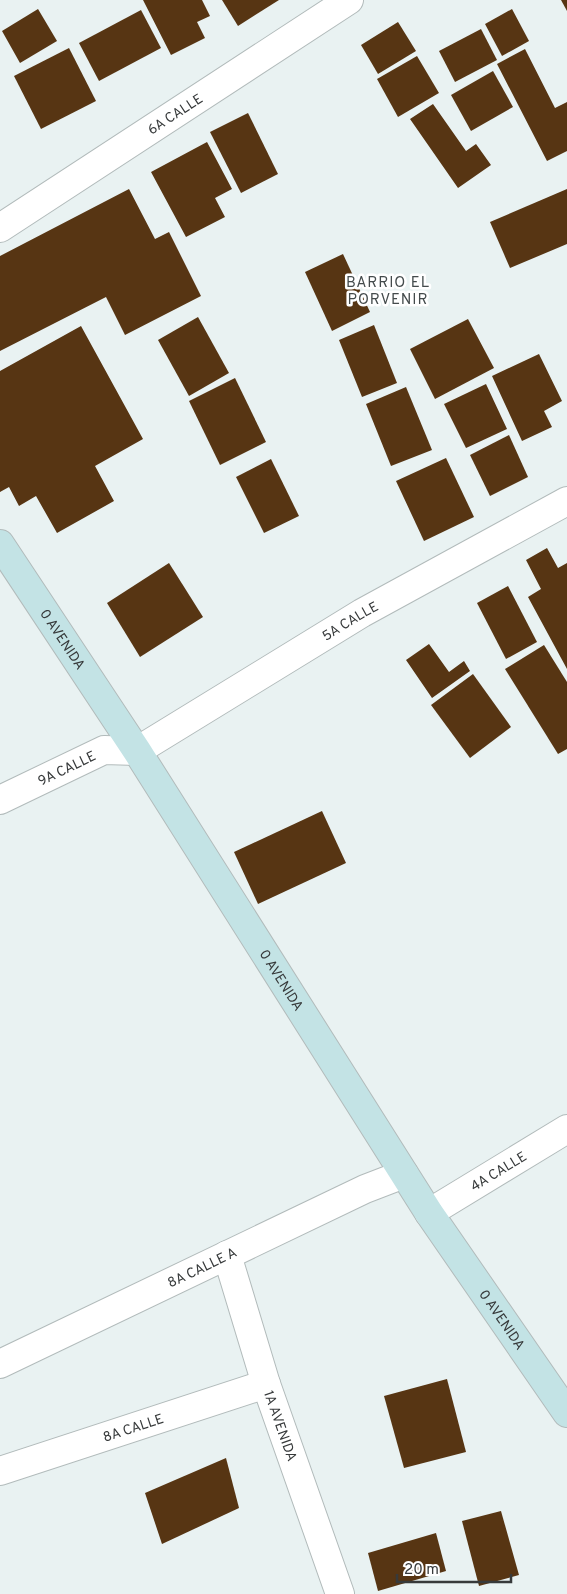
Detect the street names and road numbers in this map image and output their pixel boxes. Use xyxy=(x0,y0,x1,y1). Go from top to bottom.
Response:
street label: 6A CALLE xyxy=(145,91,207,139)
street label: 5A CALLE xyxy=(319,599,382,645)
street label: 0 AVENIDA xyxy=(35,606,88,673)
street label: 9A CALLE xyxy=(36,748,99,790)
street label: 0 AVENIDA xyxy=(255,947,306,1015)
street label: 4A CALLE xyxy=(468,1149,530,1196)
street label: 8A CALLE A xyxy=(165,1245,240,1292)
street label: 0 AVENIDA xyxy=(474,1287,528,1354)
street label: 1A AVENIDA xyxy=(259,1388,300,1464)
street label: 8A CALLE xyxy=(101,1411,166,1447)

